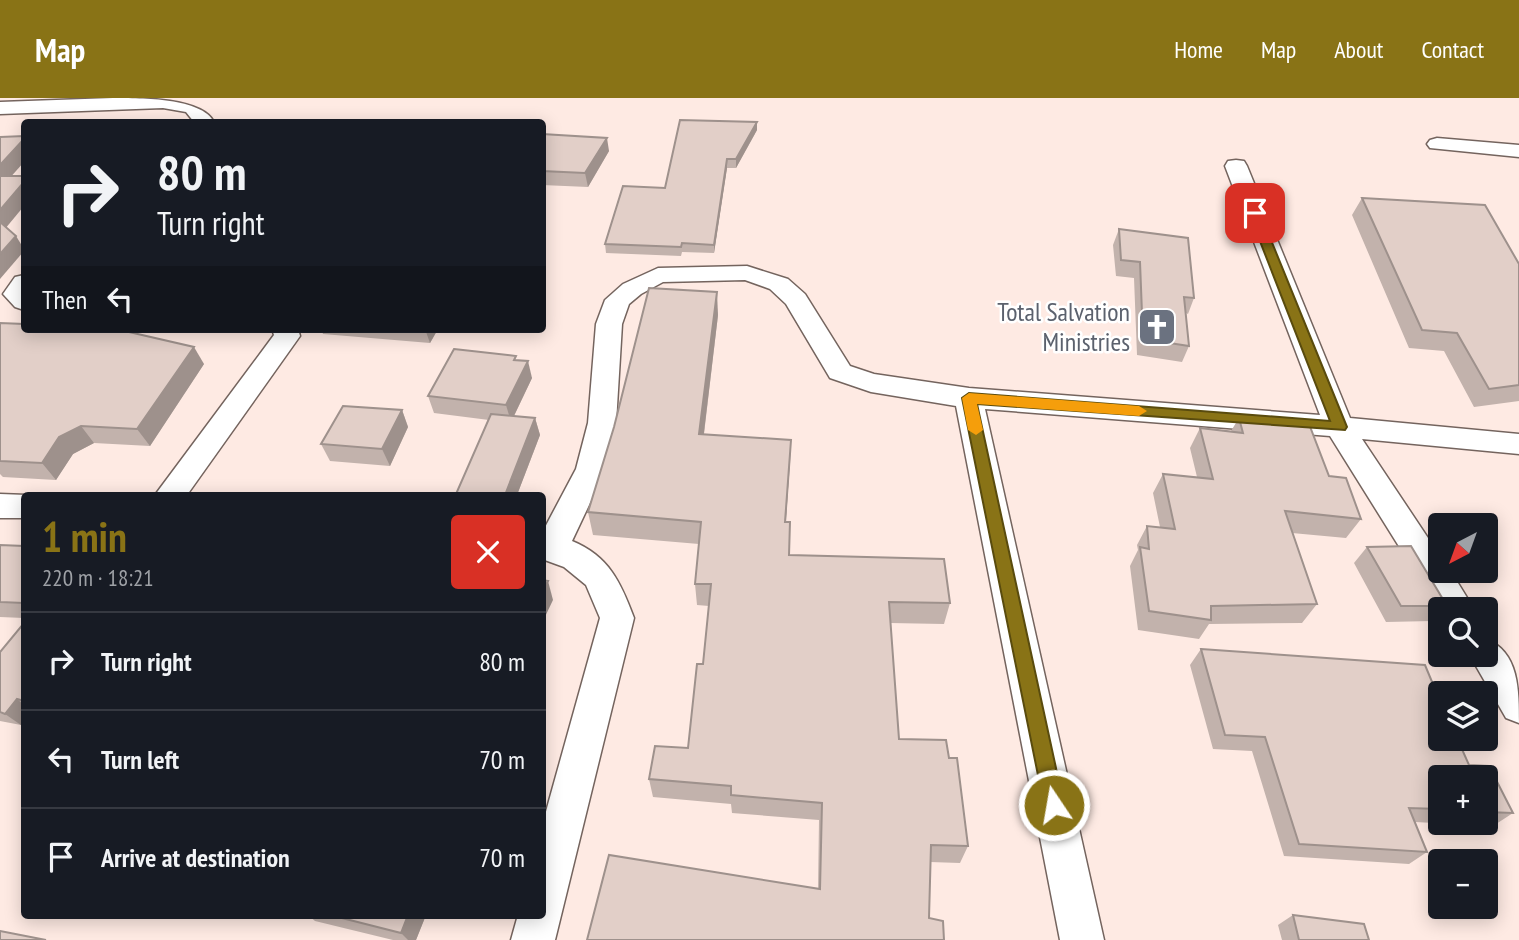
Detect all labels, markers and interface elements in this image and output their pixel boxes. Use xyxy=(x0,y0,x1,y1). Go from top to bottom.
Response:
text: Map xyxy=(35,28,85,71)
text: Home xyxy=(1174,34,1223,65)
text: Map xyxy=(1261,34,1296,65)
text: About xyxy=(1334,34,1383,65)
text: Contact xyxy=(1421,34,1484,65)
text: 80 m xyxy=(157,140,246,204)
icon: right xyxy=(42,147,133,238)
pin xyxy=(1225,183,1285,243)
icon: arrive xyxy=(1236,194,1274,232)
text: Turn right xyxy=(157,202,265,244)
icon: left xyxy=(101,280,139,318)
text: Then xyxy=(42,283,87,316)
place label: Total Salvation Ministries xyxy=(997,295,1130,358)
church icon: Total Salvation Ministries xyxy=(1136,306,1178,348)
text: 1 min xyxy=(42,509,127,564)
north arrow xyxy=(1428,513,1498,583)
map controls xyxy=(1428,513,1498,919)
button: close xyxy=(451,515,525,589)
text: 220 m · 18:21 xyxy=(42,563,154,592)
button: search xyxy=(1428,597,1498,667)
icon: right xyxy=(42,642,80,680)
text: Turn right xyxy=(101,645,192,678)
text: 80 m xyxy=(479,645,525,678)
button: layers xyxy=(1428,681,1498,751)
icon: left xyxy=(42,740,80,778)
text: Turn left xyxy=(101,743,179,776)
text: 70 m xyxy=(479,743,525,776)
button: + xyxy=(1428,765,1498,835)
position arrow xyxy=(1017,768,1091,842)
icon: arrive xyxy=(42,838,80,876)
text: Arrive at destination xyxy=(101,841,290,874)
text: 70 m xyxy=(479,841,525,874)
button: − xyxy=(1428,849,1498,919)

